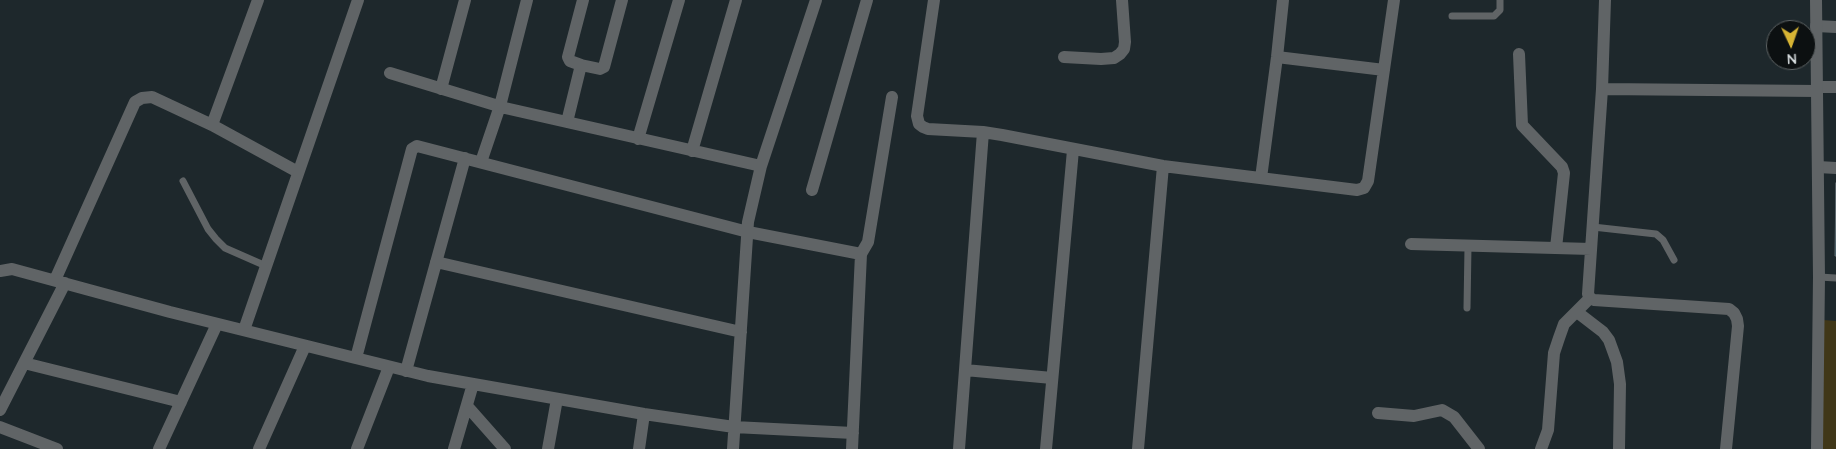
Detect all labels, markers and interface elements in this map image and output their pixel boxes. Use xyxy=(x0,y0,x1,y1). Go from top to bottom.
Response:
north arrow xyxy=(1766,20,1816,70)
text: N xyxy=(1786,50,1797,68)

